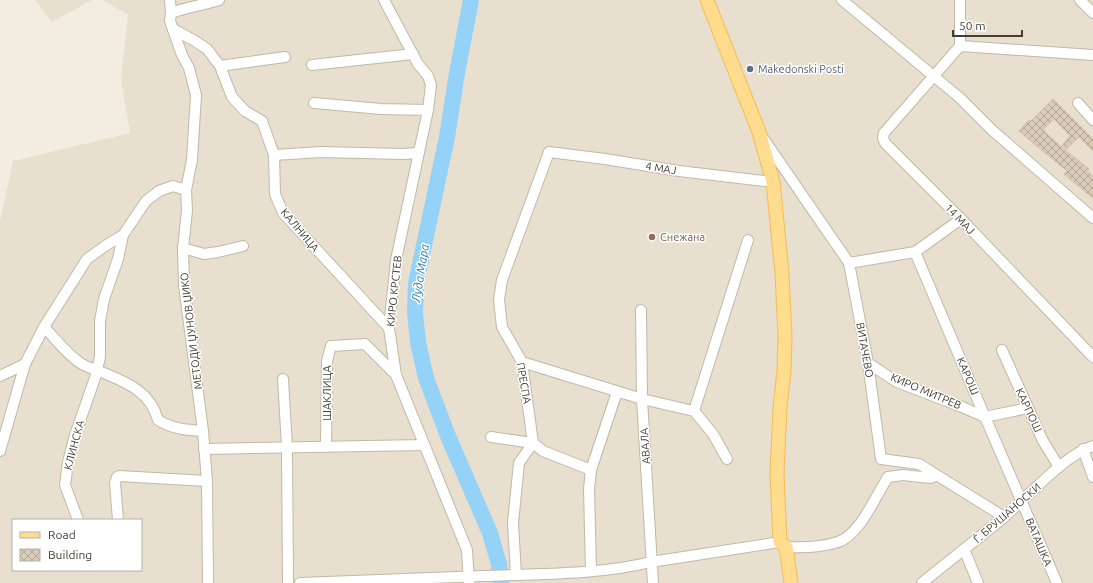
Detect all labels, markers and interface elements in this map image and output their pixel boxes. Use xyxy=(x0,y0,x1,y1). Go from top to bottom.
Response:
scale bar xyxy=(953,12,1022,38)
text: 50 m xyxy=(959,19,986,32)
place label: Makedonski Posti xyxy=(758,63,844,75)
marker: Makedonski Posti xyxy=(745,64,755,74)
street label: 4 МАЈ xyxy=(645,160,677,176)
street label: 14 МАЈ xyxy=(943,201,977,237)
street label: КАЛНИЦА xyxy=(278,206,322,255)
place label: Снежана xyxy=(660,231,705,243)
marker: Снежана xyxy=(647,232,657,242)
water label: Луда Мара xyxy=(409,243,431,304)
street label: КИРО КРСТЕВ xyxy=(384,255,404,327)
street label: МЕТОДИ ЏУНОВ ЏИКО xyxy=(178,272,204,390)
street label: ВИТАЧЕВО xyxy=(854,322,876,378)
street label: КАРОШ xyxy=(955,355,981,397)
street label: ПРЕСПА xyxy=(514,361,534,405)
street label: ШАКЛИЦА xyxy=(321,364,333,421)
street label: КИРО МИТРЕВ xyxy=(889,371,963,411)
street label: КАРПОШ xyxy=(1014,386,1044,434)
street label: КЛИНСКА xyxy=(62,418,87,471)
street label: АВАЛА xyxy=(638,427,652,465)
street label: Ѓ. БРУШАНОСКИ xyxy=(970,480,1043,545)
street label: ВАТАШКА xyxy=(1023,516,1055,569)
legend xyxy=(12,519,142,571)
text: Road xyxy=(48,528,76,541)
text: Building xyxy=(48,548,92,561)

